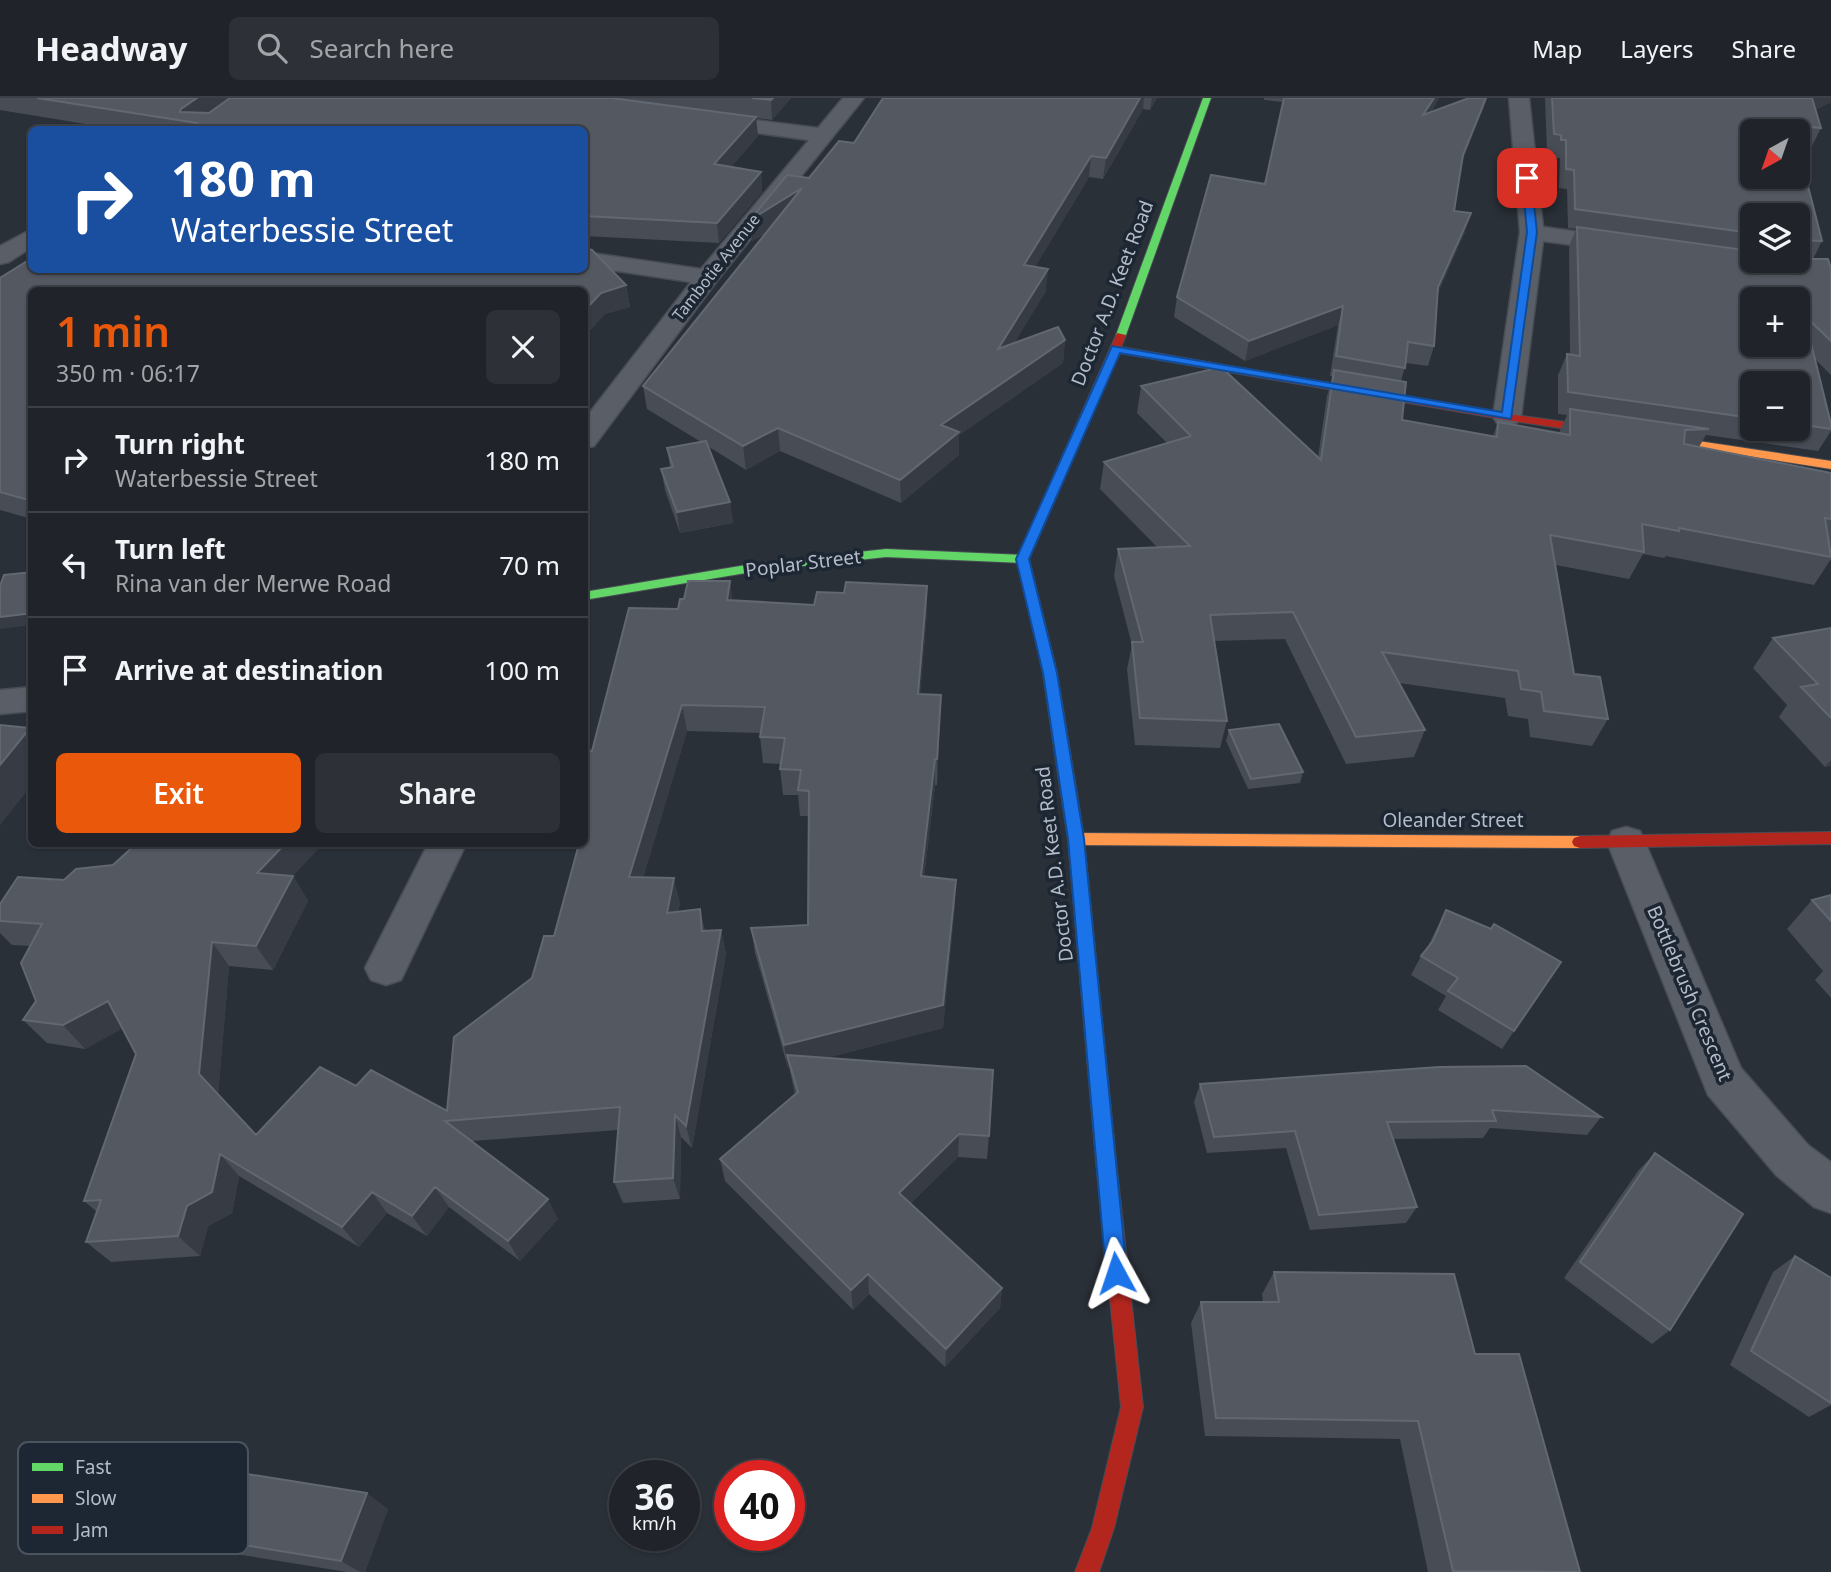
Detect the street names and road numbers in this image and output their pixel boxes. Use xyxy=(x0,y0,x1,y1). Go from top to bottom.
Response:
street label: Doctor A.D. Keet Road xyxy=(1065,197,1159,389)
street label: Tambotie Avenue xyxy=(667,209,765,325)
street label: Poplar Street xyxy=(744,543,862,583)
street label: Doctor A.D. Keet Road xyxy=(1029,765,1079,963)
street label: Oleander Street xyxy=(1382,807,1524,833)
street label: Bottlebrush Crescent xyxy=(1641,901,1739,1085)

